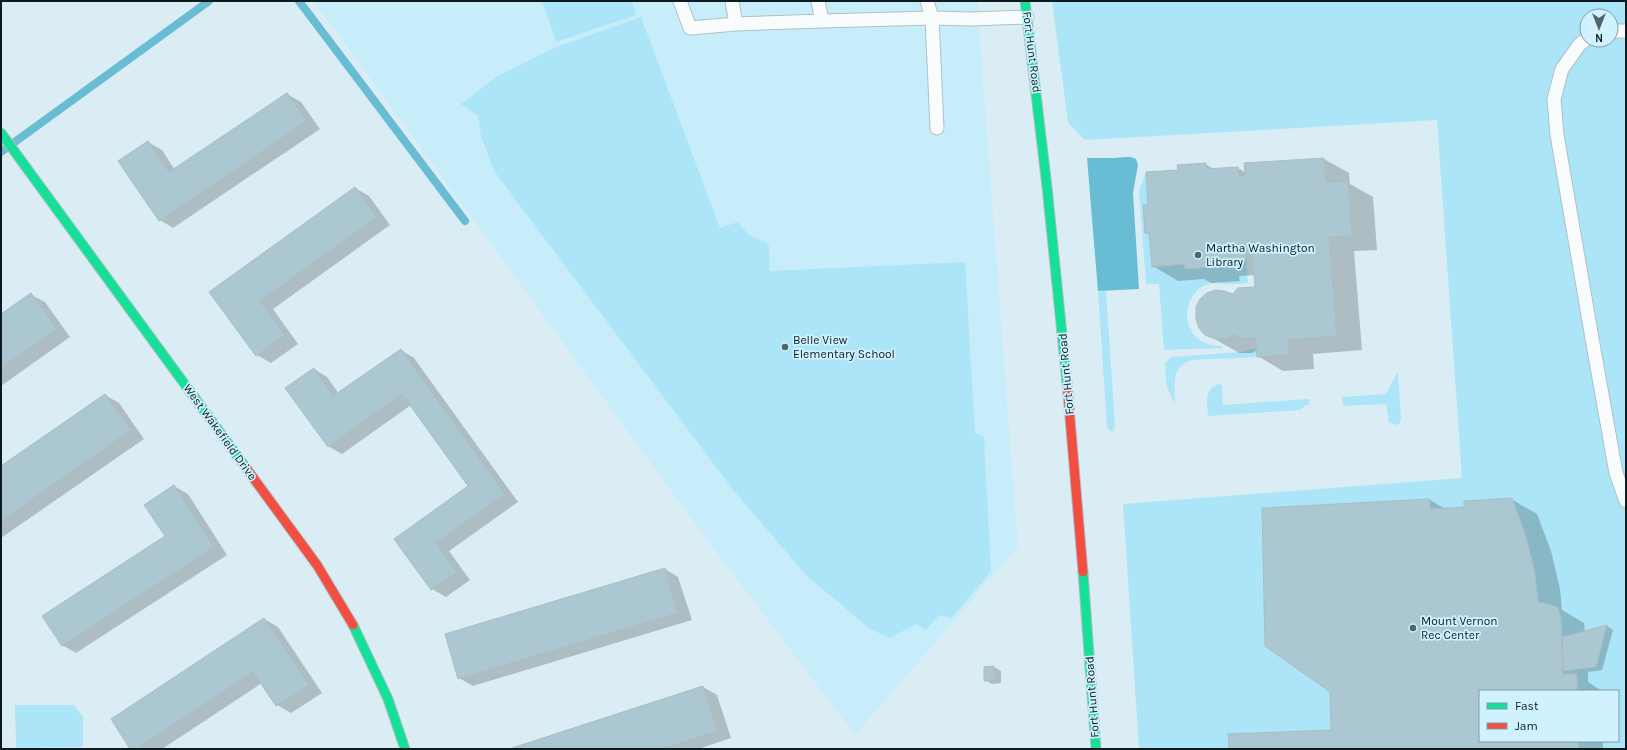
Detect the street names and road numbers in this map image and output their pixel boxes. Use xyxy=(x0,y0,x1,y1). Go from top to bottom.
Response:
street label: Fort Hunt Road xyxy=(1020,11,1044,93)
street label: Fort Hunt Road xyxy=(1055,333,1077,415)
street label: West Wakefield Drive xyxy=(180,381,260,483)
street label: Fort Hunt Road xyxy=(1082,656,1102,738)

